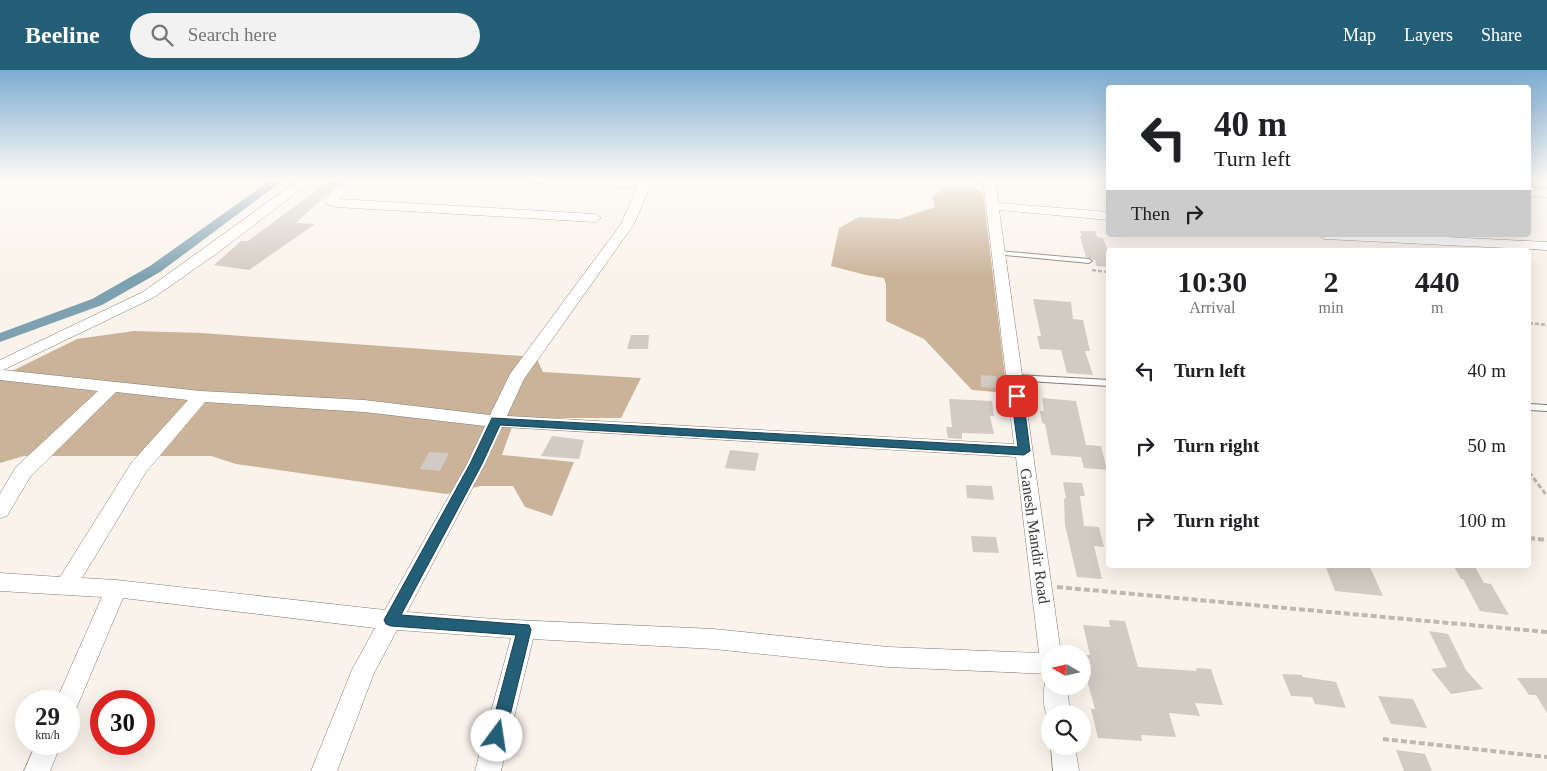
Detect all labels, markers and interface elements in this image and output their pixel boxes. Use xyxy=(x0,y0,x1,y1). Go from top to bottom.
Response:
search box xyxy=(130,13,480,58)
icon: search xyxy=(148,21,176,49)
text: Beeline xyxy=(25,22,100,48)
text: Search here xyxy=(188,24,277,45)
text: Map xyxy=(1343,25,1376,45)
text: Layers xyxy=(1404,25,1453,45)
text: Share xyxy=(1481,25,1522,45)
icon: left xyxy=(1131,105,1196,170)
text: 40 m xyxy=(1214,105,1287,144)
text: Turn left xyxy=(1214,146,1291,171)
icon: right xyxy=(1180,200,1208,228)
text: Then xyxy=(1131,203,1170,224)
text: 10:30 xyxy=(1177,265,1247,298)
text: 2 xyxy=(1323,265,1338,298)
text: 440 xyxy=(1415,265,1460,298)
text: Arrival xyxy=(1189,299,1235,316)
text: min xyxy=(1319,299,1343,316)
text: m xyxy=(1431,299,1443,316)
icon: left xyxy=(1131,357,1159,385)
text: Turn left xyxy=(1174,360,1246,381)
text: 40 m xyxy=(1467,360,1506,381)
pin xyxy=(996,375,1038,417)
icon: arrive xyxy=(1003,382,1031,410)
icon: right xyxy=(1131,432,1159,460)
text: Turn right xyxy=(1174,435,1259,456)
text: 50 m xyxy=(1467,435,1506,456)
street label: Ganesh Mandir Road xyxy=(1017,467,1053,605)
icon: right xyxy=(1131,507,1159,535)
text: Turn right xyxy=(1174,510,1259,531)
text: 100 m xyxy=(1458,510,1506,531)
north arrow xyxy=(1041,645,1091,695)
map controls xyxy=(1041,645,1091,755)
speed limit sign: 30 xyxy=(90,690,155,755)
text: 29 xyxy=(35,703,60,730)
button: search xyxy=(1041,705,1091,755)
position arrow xyxy=(470,709,522,761)
text: km/h xyxy=(35,728,60,742)

